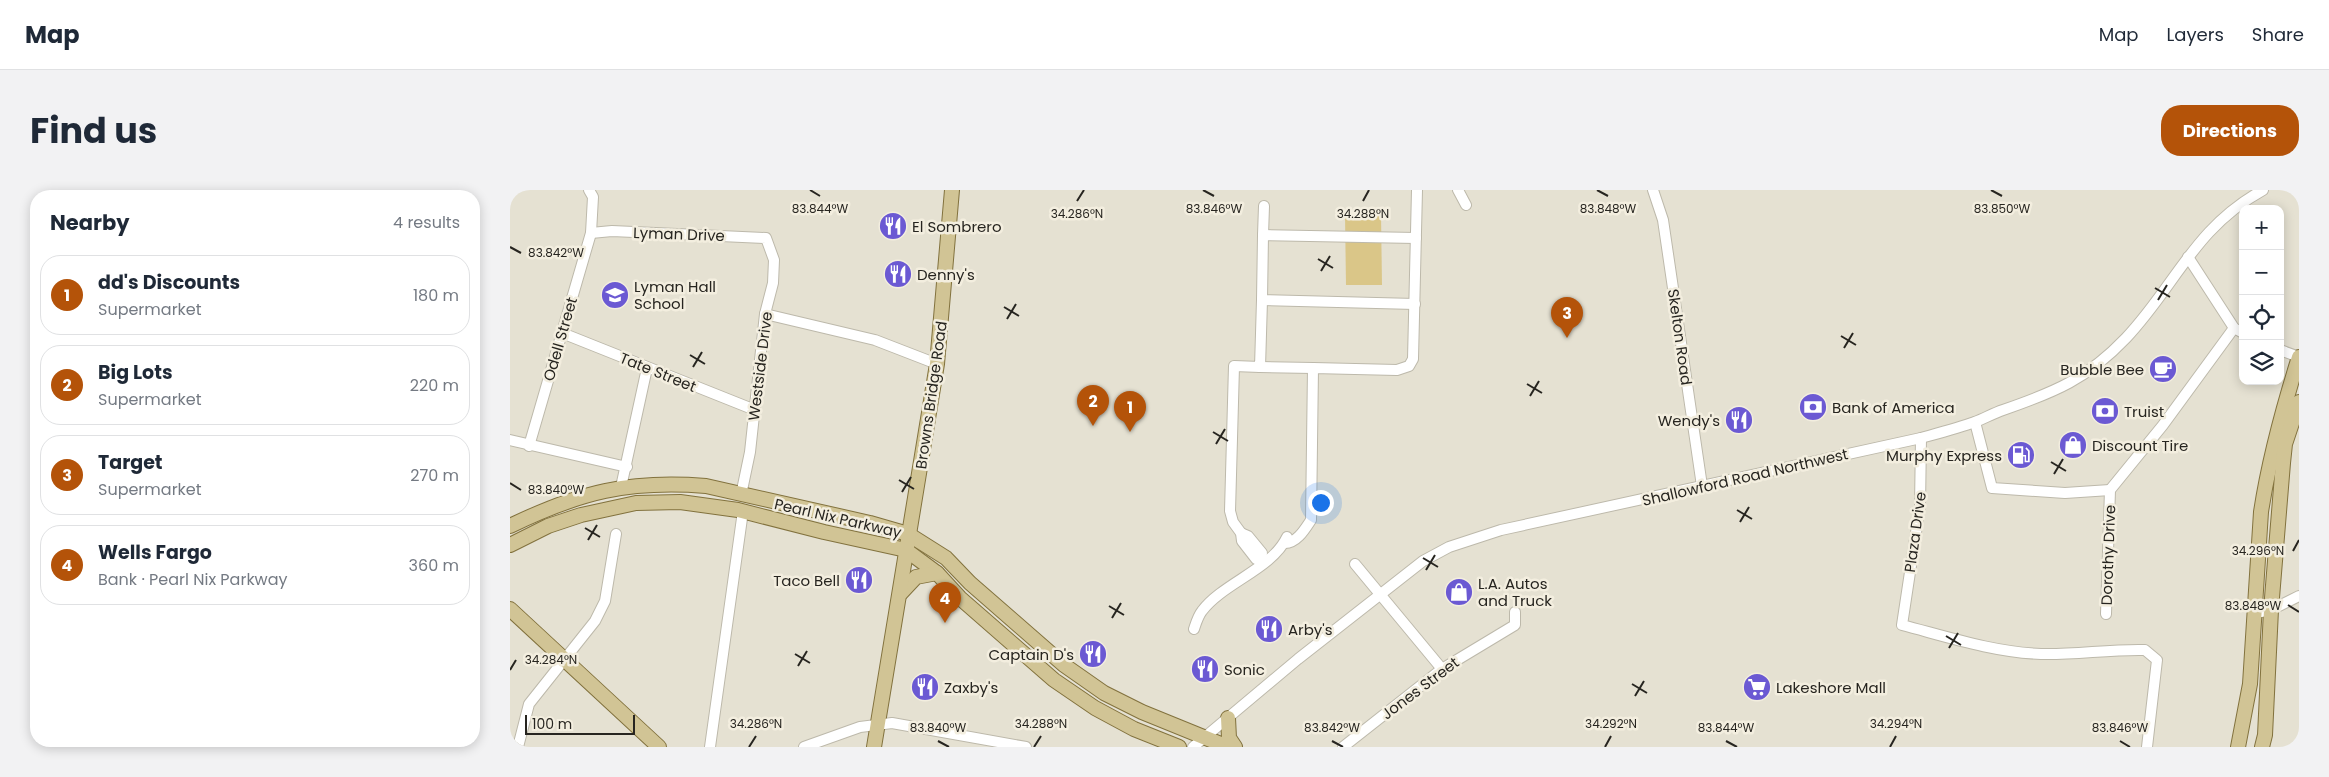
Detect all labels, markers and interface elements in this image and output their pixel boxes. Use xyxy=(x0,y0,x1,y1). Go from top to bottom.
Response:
text: Map xyxy=(25,18,80,51)
text: Map xyxy=(2099,22,2139,47)
text: Layers xyxy=(2167,22,2224,47)
text: Share xyxy=(2252,22,2304,47)
button: Directions xyxy=(2161,105,2299,156)
text: Find us xyxy=(30,106,157,155)
text: 83.844°W xyxy=(792,200,849,217)
text: 83.846°W xyxy=(1186,200,1243,217)
text: 83.848°W xyxy=(1580,200,1637,217)
text: 83.850°W xyxy=(1974,200,2031,217)
text: 34.286°N xyxy=(1051,205,1103,222)
text: 34.288°N xyxy=(1337,205,1389,222)
map controls xyxy=(2239,205,2284,385)
button: + xyxy=(2239,205,2284,250)
text: Nearby xyxy=(50,208,130,237)
text: 4 results xyxy=(393,211,460,234)
restaurant icon: El Sombrero xyxy=(878,211,908,241)
place label: El Sombrero xyxy=(912,216,1001,237)
street label: Lyman Drive xyxy=(633,222,725,246)
text: 83.842°W xyxy=(528,244,584,261)
button: − xyxy=(2239,250,2284,295)
restaurant icon: Denny's xyxy=(883,259,913,289)
place label: Denny's xyxy=(917,264,975,285)
text: dd's Discounts xyxy=(98,269,240,296)
place label: Lyman Hall School xyxy=(634,276,716,314)
school or university icon: Lyman Hall School xyxy=(600,280,630,310)
text: 1 xyxy=(64,284,70,307)
text: 180 m xyxy=(413,284,459,307)
street label: Skelton Road xyxy=(1663,287,1697,387)
street label: Odell Street xyxy=(538,295,582,383)
button: locate xyxy=(2239,295,2284,340)
pin: 3 xyxy=(1551,297,1583,338)
text: Supermarket xyxy=(98,298,202,321)
street label: Westside Drive xyxy=(743,310,777,422)
street label: Browns Bridge Road xyxy=(910,320,952,470)
button: layers xyxy=(2239,340,2284,385)
street label: Tate Street xyxy=(617,347,699,397)
cafe icon: Bubble Bee xyxy=(2148,354,2178,384)
text: Big Lots xyxy=(98,359,173,386)
place label: Bubble Bee xyxy=(2060,359,2144,380)
text: 2 xyxy=(62,374,72,397)
text: 220 m xyxy=(410,374,459,397)
pin: 2 xyxy=(1077,385,1109,426)
text: Supermarket xyxy=(98,388,202,411)
pin: 1 xyxy=(1114,391,1146,432)
bank icon: Bank of America xyxy=(1798,392,1828,422)
bank icon: Truist xyxy=(2090,396,2120,426)
place label: Bank of America xyxy=(1832,397,1955,418)
place label: Truist xyxy=(2124,401,2164,422)
restaurant icon: Wendy's xyxy=(1724,405,1754,435)
place label: Wendy's xyxy=(1658,410,1720,431)
shop icon: Discount Tire xyxy=(2058,430,2088,460)
place label: Discount Tire xyxy=(2092,435,2188,456)
fuel station icon: Murphy Express xyxy=(2006,440,2036,470)
street label: Shallowford Road Northwest xyxy=(1640,443,1850,511)
place label: Murphy Express xyxy=(1886,445,2002,466)
text: Target xyxy=(98,449,163,476)
text: 3 xyxy=(62,464,72,487)
text: 270 m xyxy=(410,464,459,487)
text: Supermarket xyxy=(98,478,202,501)
text: 83.840°W xyxy=(528,481,585,498)
your location xyxy=(1308,490,1334,516)
street label: Plaza Drive xyxy=(1899,490,1931,574)
street label: Pearl Nix Parkway xyxy=(772,493,904,543)
street label: Dorothy Drive xyxy=(2096,504,2120,606)
text: Wells Fargo xyxy=(98,539,212,566)
text: 34.296°N xyxy=(2232,542,2284,559)
text: 4 xyxy=(62,554,72,577)
text: 360 m xyxy=(409,554,459,577)
restaurant icon: Taco Bell xyxy=(844,565,874,595)
text: Bank · Pearl Nix Parkway xyxy=(98,568,288,591)
place label: Taco Bell xyxy=(773,570,840,591)
place label: L.A. Autos and Truck xyxy=(1478,573,1552,611)
shop icon: L.A. Autos and Truck xyxy=(1444,577,1474,607)
pin: 4 xyxy=(929,582,961,623)
text: 83.848°W xyxy=(2225,597,2282,614)
restaurant icon: Arby's xyxy=(1254,614,1284,644)
place label: Arby's xyxy=(1288,619,1333,640)
restaurant icon: Captain D's xyxy=(1078,639,1108,669)
place label: Captain D's xyxy=(988,644,1074,665)
text: 34.284°N xyxy=(525,651,577,668)
street label: Jones Street xyxy=(1377,652,1463,724)
restaurant icon: Sonic xyxy=(1190,654,1220,684)
place label: Sonic xyxy=(1224,659,1265,680)
restaurant icon: Zaxby's xyxy=(910,672,940,702)
supermarket icon: Lakeshore Mall xyxy=(1742,672,1772,702)
place label: Zaxby's xyxy=(944,677,998,698)
place label: Lakeshore Mall xyxy=(1776,677,1886,698)
scale bar xyxy=(525,712,635,735)
text: 100 m xyxy=(532,714,572,734)
text: 34.286°N xyxy=(730,715,782,732)
text: 34.288°N xyxy=(1015,715,1067,732)
text: 34.292°N xyxy=(1585,715,1637,732)
text: 34.294°N xyxy=(1870,715,1922,732)
text: 83.840°W xyxy=(910,719,967,736)
text: 83.842°W xyxy=(1304,719,1360,736)
text: 83.844°W xyxy=(1698,719,1755,736)
text: 83.846°W xyxy=(2092,719,2149,736)

